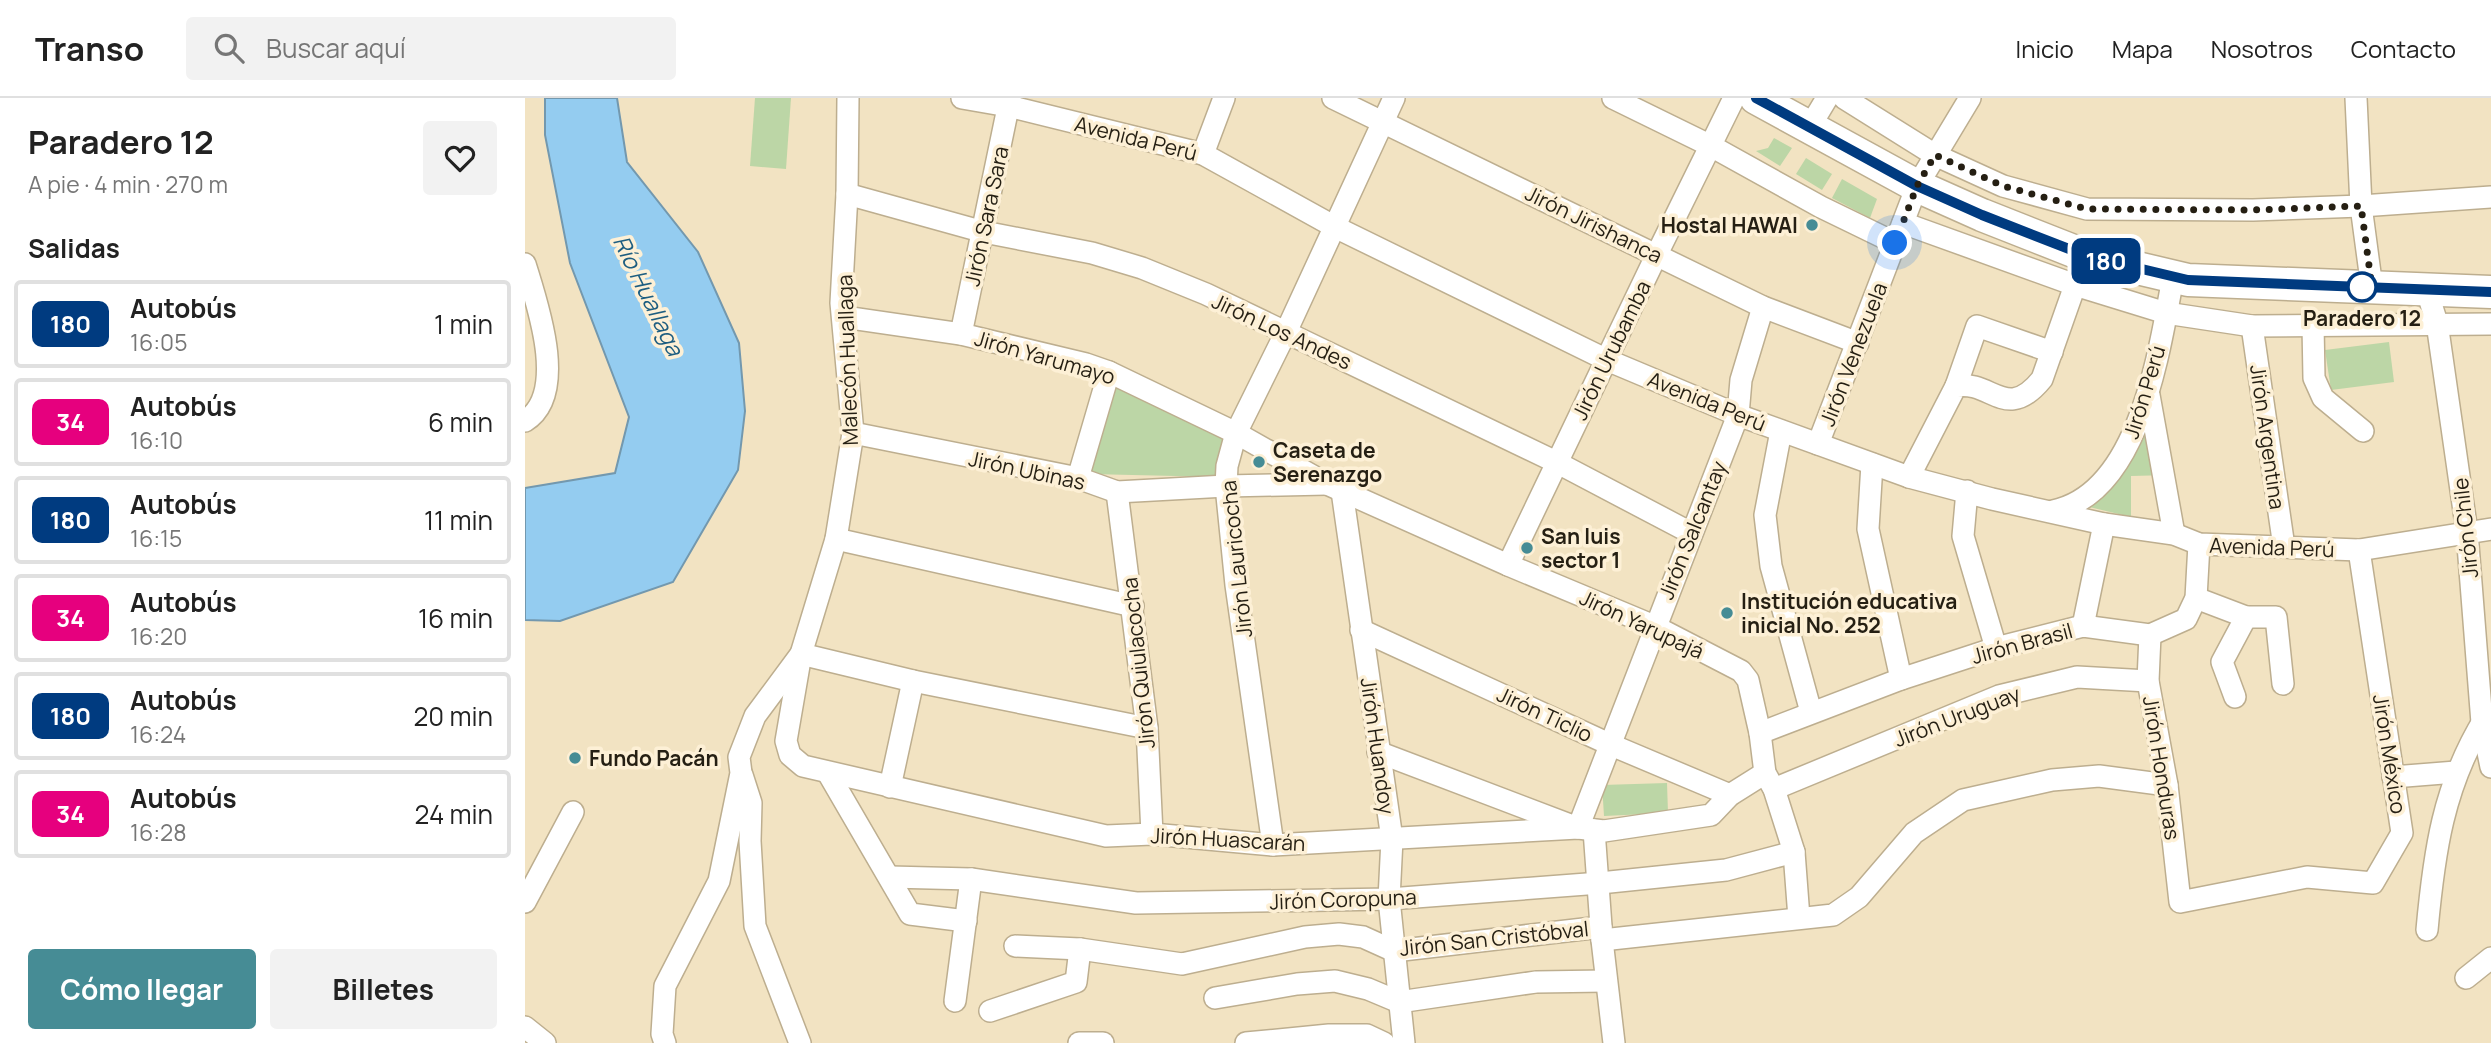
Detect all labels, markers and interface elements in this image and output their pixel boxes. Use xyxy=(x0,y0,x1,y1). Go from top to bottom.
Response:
search box xyxy=(186,17,676,80)
text: Transo xyxy=(35,26,144,71)
icon: search xyxy=(210,29,248,67)
text: Buscar aquí xyxy=(266,30,406,66)
text: Inicio xyxy=(2016,32,2074,65)
text: Mapa xyxy=(2112,32,2173,65)
text: Nosotros xyxy=(2211,32,2313,65)
text: Contacto xyxy=(2351,32,2456,65)
street label: Avenida Perú xyxy=(1072,109,1200,167)
text: Paradero 12 xyxy=(28,119,214,164)
button: heart xyxy=(423,121,497,195)
street label: Jirón Sara Sara xyxy=(958,144,1014,288)
text: A pie · 4 min · 270 m xyxy=(28,168,228,200)
street label: Jirón Jirishanca xyxy=(1521,179,1667,269)
place label: Hostal HAWAI xyxy=(1661,211,1798,239)
marker: Hostal HAWAI xyxy=(1804,217,1820,233)
your location xyxy=(1877,225,1912,260)
water label: Río Huallaga xyxy=(606,229,692,362)
text: Salidas xyxy=(28,230,120,266)
line badge: 180 xyxy=(2066,238,2146,284)
text: 180 xyxy=(2085,244,2127,277)
marker: Paradero 12 xyxy=(2347,272,2377,302)
street label: Malecón Huallaga xyxy=(830,274,864,446)
street label: Jirón Urubamba xyxy=(1565,276,1657,424)
street label: Jirón Venezuela xyxy=(1813,278,1893,430)
street label: Jirón Los Andes xyxy=(1208,286,1356,376)
text: Autobús xyxy=(130,290,237,326)
place label: Paradero 12 xyxy=(2303,304,2421,332)
text: 1 min xyxy=(434,306,493,342)
text: 180 xyxy=(50,307,91,340)
street label: Jirón Yarumayo xyxy=(972,324,1118,390)
text: 16:05 xyxy=(130,326,187,358)
street label: Jirón Perú xyxy=(2117,342,2171,442)
street label: Jirón Argentina xyxy=(2244,363,2292,511)
street label: Avenida Perú xyxy=(1644,365,1770,437)
text: Autobús xyxy=(130,388,237,424)
text: 6 min xyxy=(428,404,493,440)
text: 34 xyxy=(56,405,85,438)
text: 16:10 xyxy=(130,424,183,456)
place label: Caseta de Serenazgo xyxy=(1273,436,1382,488)
street label: Jirón Ubinas xyxy=(966,444,1088,496)
marker: Caseta de Serenazgo xyxy=(1251,454,1267,470)
street label: Jirón Salcantay xyxy=(1652,457,1732,603)
street label: Jirón Chile xyxy=(2446,476,2484,580)
street label: Jirón Lauricocha xyxy=(1214,479,1258,639)
text: Autobús xyxy=(130,486,237,522)
text: 11 min xyxy=(424,502,493,538)
text: 180 xyxy=(50,503,91,536)
text: 16:15 xyxy=(130,522,182,554)
place label: San luis sector 1 xyxy=(1541,522,1621,574)
street label: Avenida Perú xyxy=(2209,531,2335,563)
marker: San luis sector 1 xyxy=(1519,540,1535,556)
street label: Jirón Quiulacocha xyxy=(1115,576,1161,750)
street label: Jirón Yarupajá xyxy=(1575,583,1709,665)
text: Autobús xyxy=(130,584,237,620)
place label: Institución educativa inicial No. 252 xyxy=(1741,587,1957,639)
text: 16 min xyxy=(418,600,493,636)
text: 34 xyxy=(56,601,85,634)
marker: Institución educativa inicial No. 252 xyxy=(1719,605,1735,621)
street label: Jirón Brasil xyxy=(1968,616,2076,670)
text: 16:20 xyxy=(130,620,187,652)
street label: Jirón Huandoy xyxy=(1355,676,1401,816)
street label: Jirón Uruguay xyxy=(1890,679,2024,753)
street label: Jirón Ticlio xyxy=(1493,680,1597,748)
text: Autobús xyxy=(130,682,237,718)
street label: Jirón México xyxy=(2367,692,2413,816)
street label: Jirón Honduras xyxy=(2137,694,2187,842)
text: 20 min xyxy=(414,698,493,734)
text: 180 xyxy=(50,699,91,732)
text: 16:24 xyxy=(130,718,186,750)
place label: Fundo Pacán xyxy=(589,744,719,772)
marker: Fundo Pacán xyxy=(567,750,583,766)
text: Autobús xyxy=(130,780,237,816)
text: 24 min xyxy=(415,796,493,832)
text: 34 xyxy=(56,797,85,830)
text: 16:28 xyxy=(130,816,187,848)
street label: Jirón Huascarán xyxy=(1150,821,1306,857)
street label: Jirón Coropuna xyxy=(1269,882,1417,916)
street label: Jirón San Cristóbval xyxy=(1398,914,1590,962)
button: Cómo llegar xyxy=(28,949,256,1029)
button: Billetes xyxy=(270,949,497,1029)

